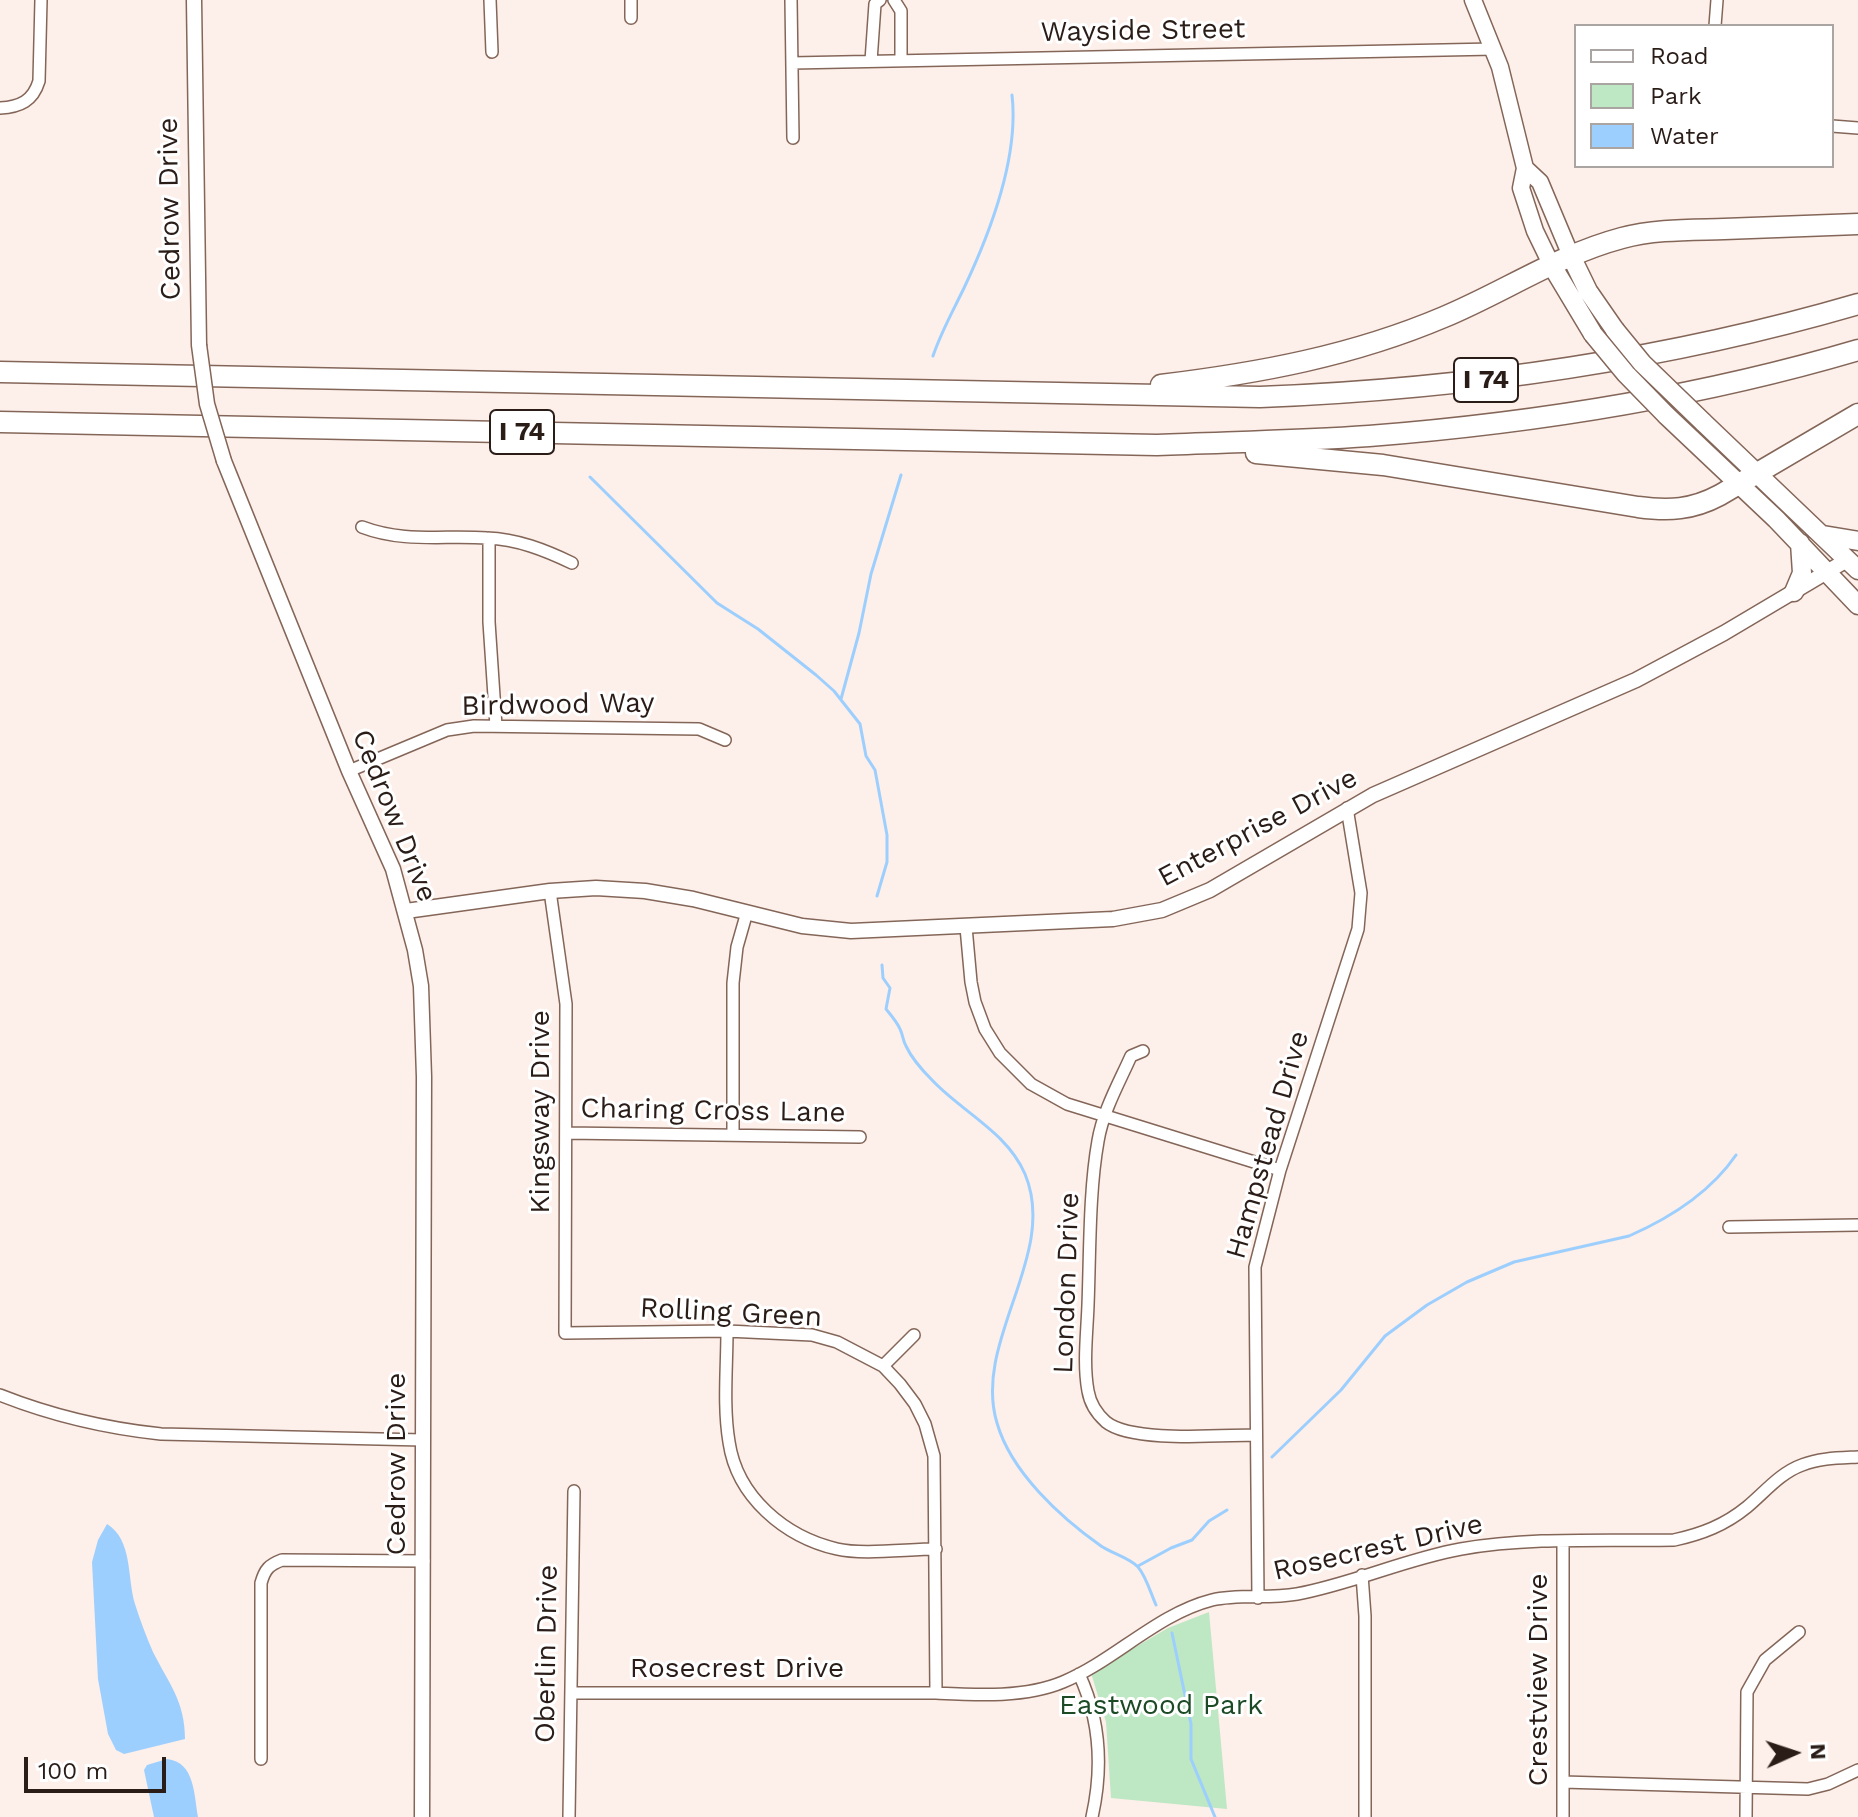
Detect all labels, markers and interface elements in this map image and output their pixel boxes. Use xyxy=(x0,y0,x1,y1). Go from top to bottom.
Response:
street label: Wayside Street xyxy=(1040,12,1246,50)
legend xyxy=(1574,24,1834,168)
text: Road xyxy=(1650,42,1709,70)
text: Park xyxy=(1650,82,1702,110)
street label: Cedrow Drive xyxy=(152,117,188,301)
text: Water xyxy=(1650,122,1719,150)
road number: I 74 xyxy=(1454,358,1518,402)
road number: I 74 xyxy=(490,410,554,454)
street label: Birdwood Way xyxy=(461,687,655,723)
street label: Cedrow Drive xyxy=(344,725,444,907)
street label: Enterprise Drive xyxy=(1153,761,1363,895)
street label: Kingsway Drive xyxy=(524,1010,558,1214)
street label: Hampstead Drive xyxy=(1219,1027,1317,1263)
street label: Charing Cross Lane xyxy=(580,1092,846,1130)
street label: London Drive xyxy=(1047,1192,1087,1374)
street label: Rolling Green xyxy=(639,1291,823,1335)
street label: Cedrow Drive xyxy=(380,1373,414,1555)
street label: Rosecrest Drive xyxy=(1270,1508,1486,1588)
street label: Oberlin Drive xyxy=(529,1564,565,1744)
street label: Crestview Drive xyxy=(1522,1573,1556,1787)
street label: Rosecrest Drive xyxy=(630,1652,844,1686)
park label: Eastwood Park xyxy=(1059,1689,1263,1723)
north arrow xyxy=(1754,1713,1834,1793)
scale bar xyxy=(28,1741,170,1791)
text: N xyxy=(1806,1743,1831,1761)
text: 100 m xyxy=(38,1757,108,1785)

